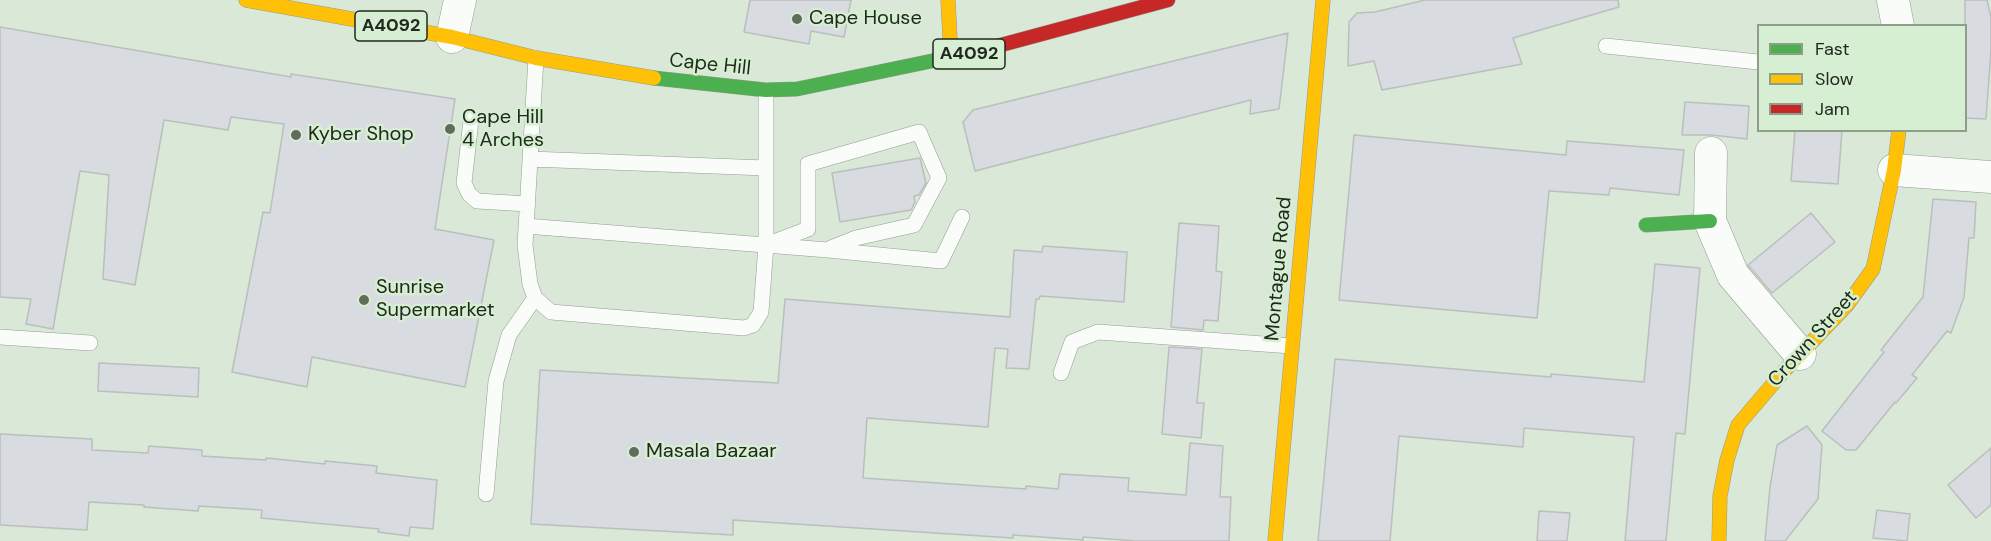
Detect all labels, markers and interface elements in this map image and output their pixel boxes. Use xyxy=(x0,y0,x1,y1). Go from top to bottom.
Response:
place label: Cape House xyxy=(809,7,922,31)
road number: A4092 xyxy=(355,11,427,41)
marker: Cape House xyxy=(790,12,804,26)
legend xyxy=(1757,24,1967,132)
text: Fast xyxy=(1815,37,1850,61)
road number: A4092 xyxy=(933,39,1005,69)
street label: Cape Hill xyxy=(668,49,752,81)
text: Slow xyxy=(1815,67,1854,91)
text: Jam xyxy=(1815,97,1850,121)
place label: Cape Hill 4 Arches xyxy=(462,106,544,153)
marker: Cape Hill 4 Arches xyxy=(443,122,457,136)
place label: Kyber Shop xyxy=(308,123,414,147)
marker: Kyber Shop xyxy=(289,128,303,142)
street label: Montague Road xyxy=(1261,196,1297,342)
place label: Sunrise Supermarket xyxy=(376,276,495,323)
street label: Crown Street xyxy=(1763,286,1863,392)
marker: Sunrise Supermarket xyxy=(357,293,371,307)
place label: Masala Bazaar xyxy=(646,440,777,464)
marker: Masala Bazaar xyxy=(627,445,641,459)

